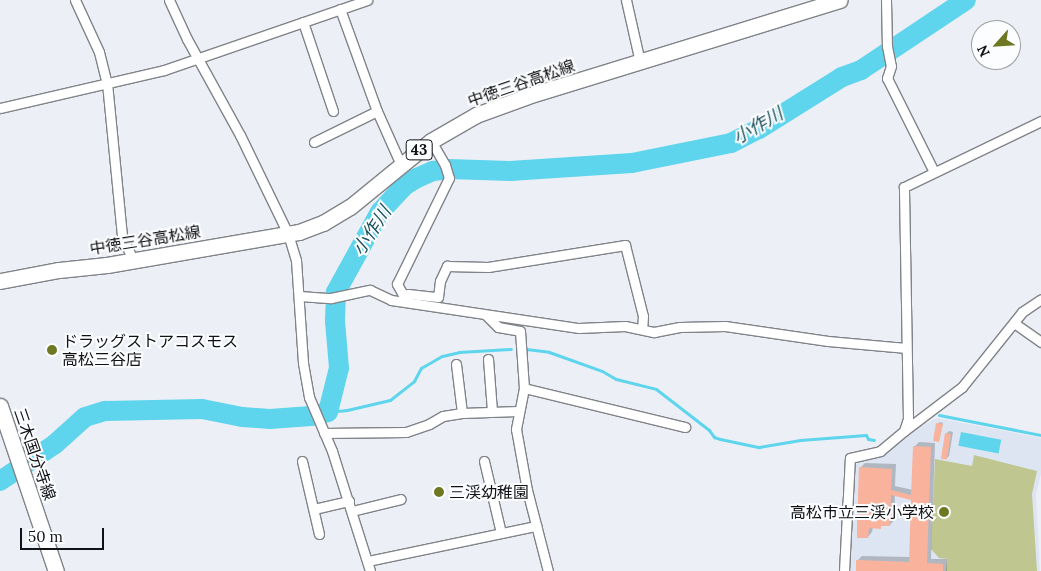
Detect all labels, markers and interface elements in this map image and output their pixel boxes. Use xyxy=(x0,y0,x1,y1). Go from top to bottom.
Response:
north arrow xyxy=(971,20,1021,70)
text: N xyxy=(973,42,994,60)
street label: 中徳三谷高松線 xyxy=(465,56,577,110)
water label: 小作川 xyxy=(729,103,787,149)
road number: 43 xyxy=(405,138,433,162)
water label: 小作川 xyxy=(348,202,396,260)
street label: 中徳三谷高松線 xyxy=(88,222,202,258)
place label: ドラッグストアコスモス 高松三谷店 xyxy=(62,331,238,369)
marker: ドラッグストアコスモス 高松三谷店 xyxy=(46,344,58,356)
street label: 三木国分寺線 xyxy=(10,405,60,503)
place label: 三渓幼稚園 xyxy=(449,482,529,502)
marker: 三渓幼稚園 xyxy=(433,486,445,498)
place label: 高松市立三渓小学校 xyxy=(790,502,934,522)
marker: 高松市立三渓小学校 xyxy=(938,506,950,518)
scale bar xyxy=(22,518,106,550)
text: 50 m xyxy=(28,527,63,546)

